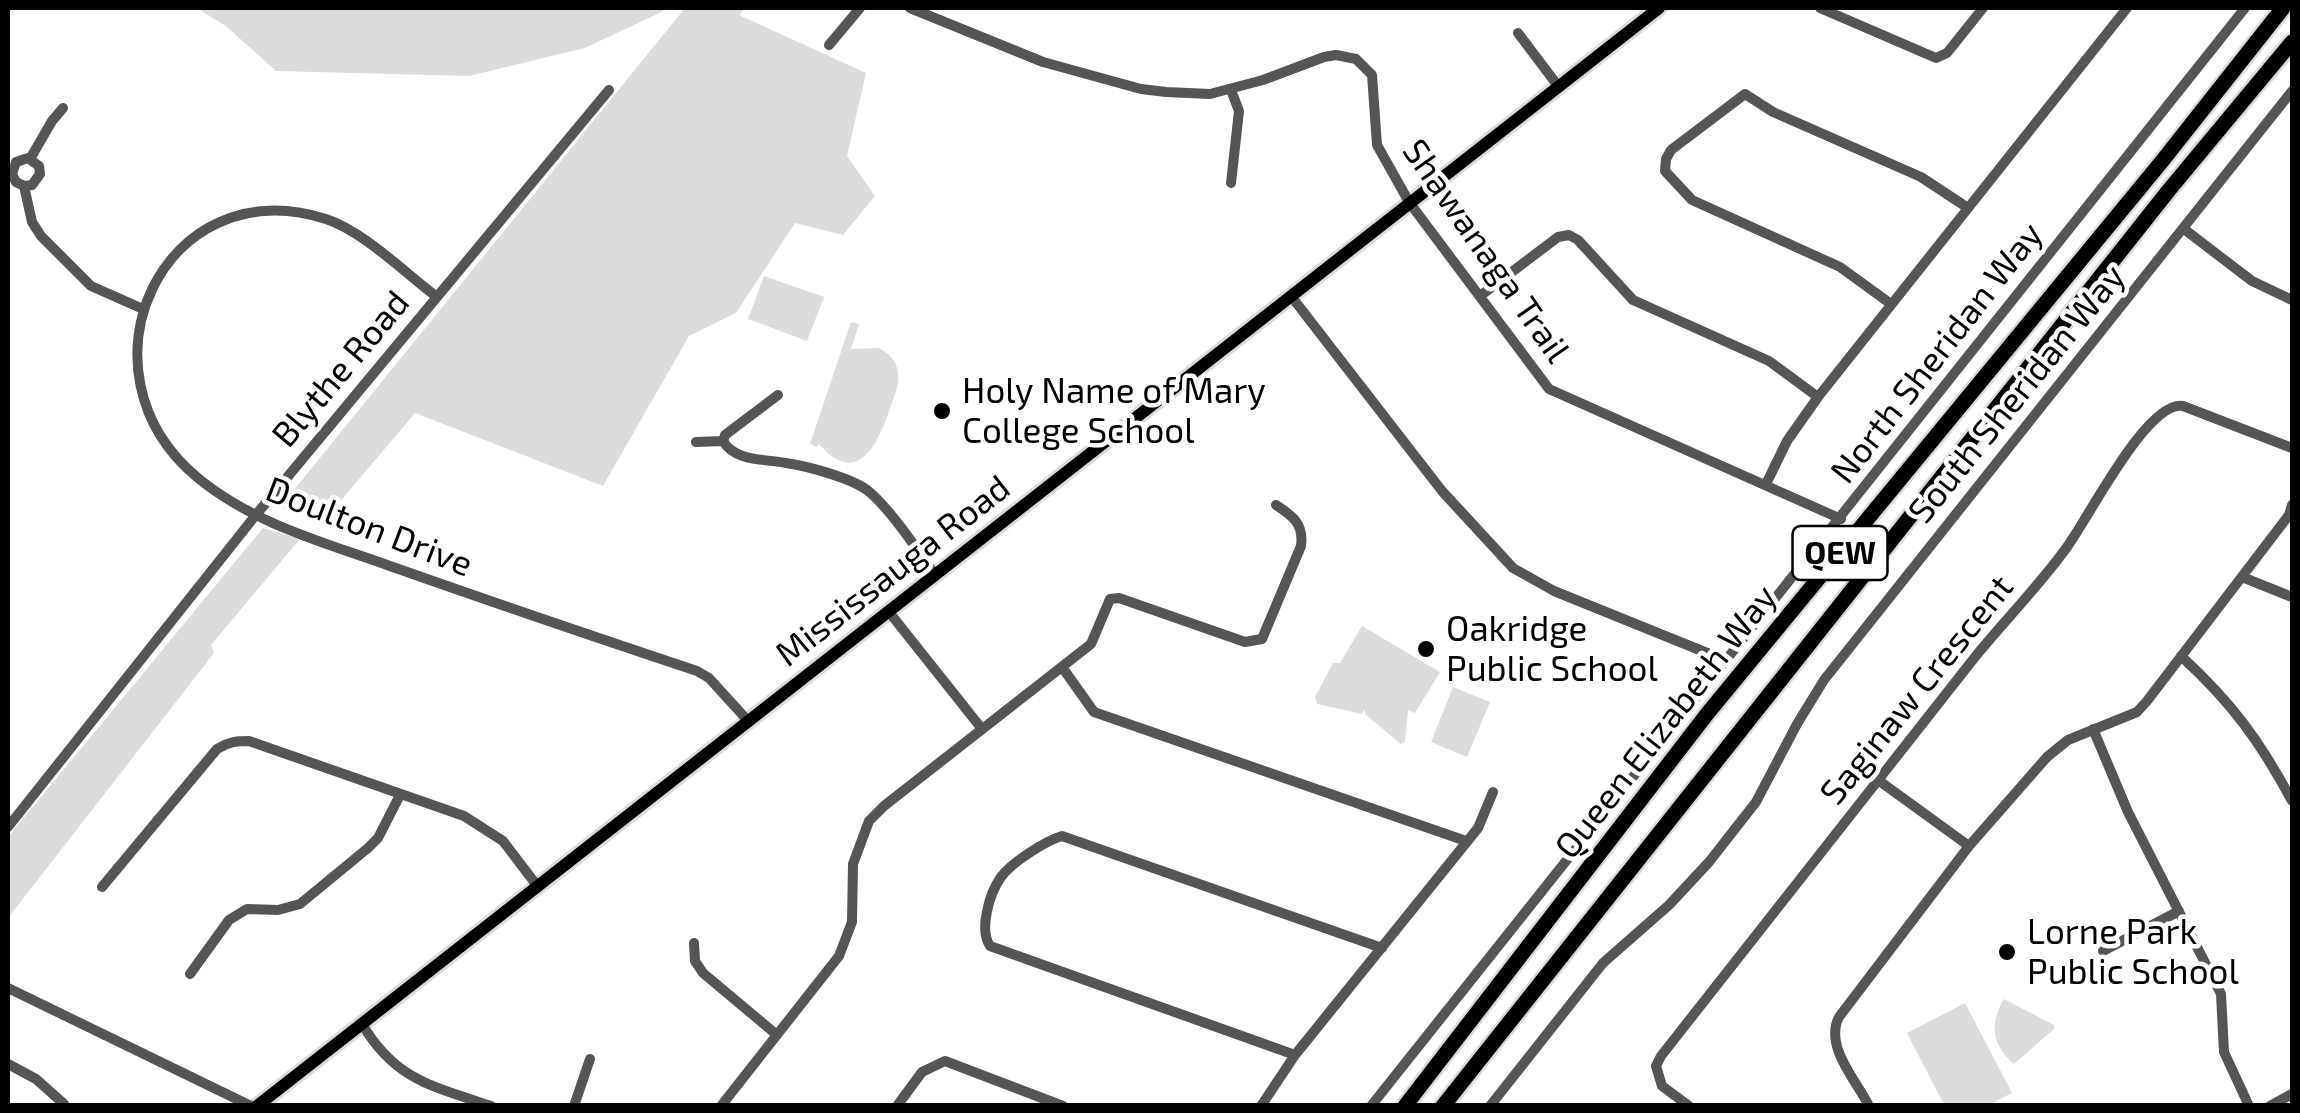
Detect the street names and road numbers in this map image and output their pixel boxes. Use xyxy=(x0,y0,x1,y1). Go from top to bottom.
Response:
street label: Shawanaga Trail xyxy=(1394,131,1578,371)
street label: North Sheridan Way xyxy=(1822,214,2052,492)
street label: South Sheridan Way xyxy=(1900,256,2134,532)
street label: Blythe Road xyxy=(264,282,418,456)
street label: Mississauga Road xyxy=(768,467,1018,675)
street label: Doulton Drive xyxy=(260,468,478,586)
road number: QEW xyxy=(1792,526,1888,580)
street label: Saginaw Crescent xyxy=(1812,567,2022,813)
street label: Queen Elizabeth Way xyxy=(1546,577,1786,867)

